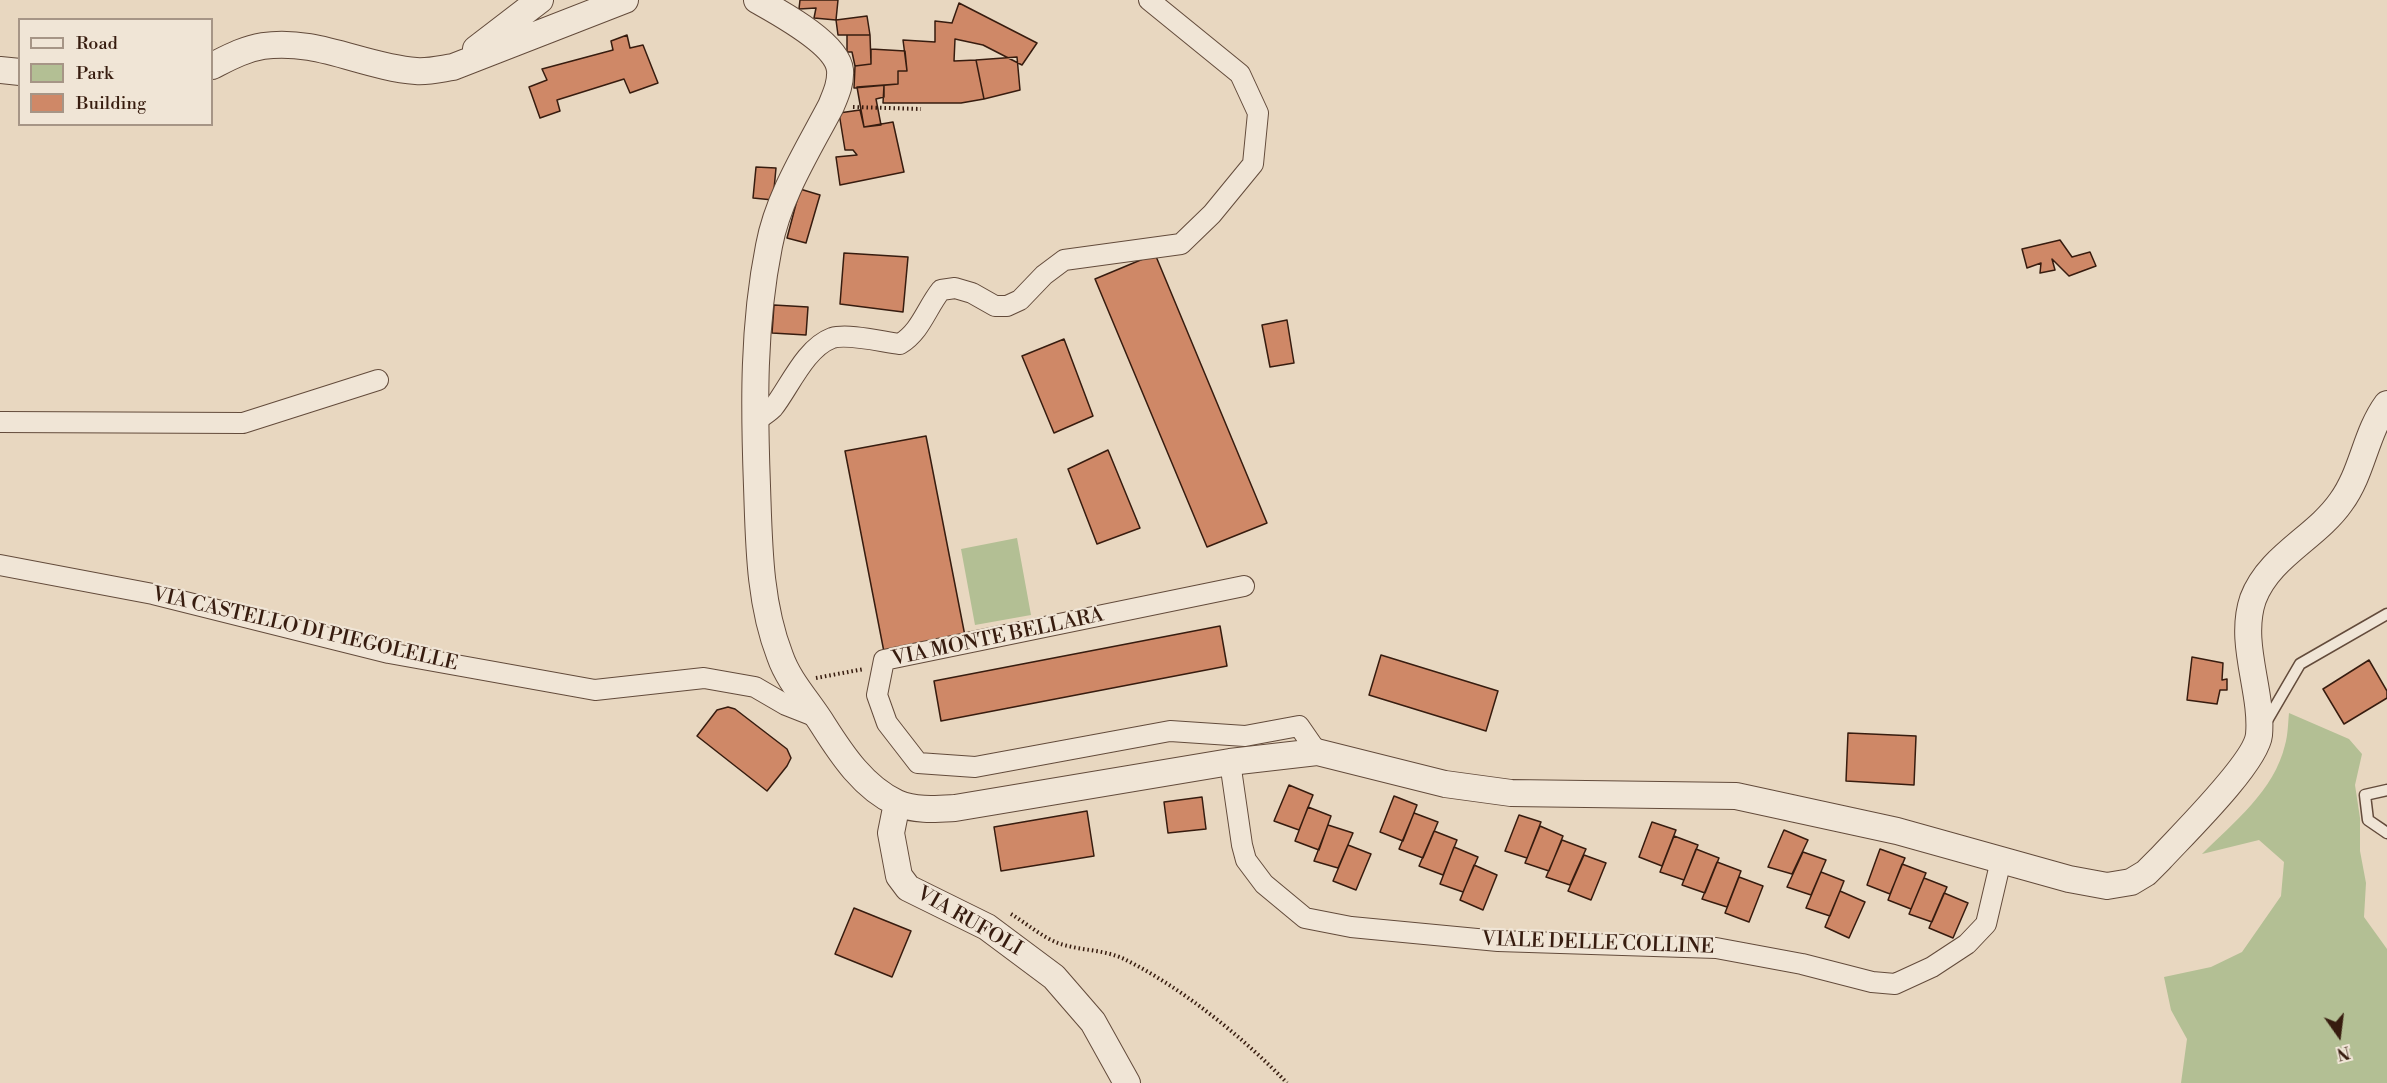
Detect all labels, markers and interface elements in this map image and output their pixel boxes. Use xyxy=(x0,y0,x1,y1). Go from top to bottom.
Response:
legend xyxy=(18,18,213,126)
text: Road xyxy=(76,32,118,55)
text: Park xyxy=(76,62,113,85)
text: Building xyxy=(76,92,146,115)
street label: VIA CASTELLO DI PIEGOLELLE xyxy=(150,583,460,677)
street label: VIA MONTE BELLARA xyxy=(890,604,1106,672)
street label: VIA RUFOLI xyxy=(912,882,1026,962)
street label: VIALE DELLE COLLINE xyxy=(1481,928,1715,960)
north arrow xyxy=(2309,1005,2369,1065)
text: N xyxy=(2335,1041,2352,1064)

